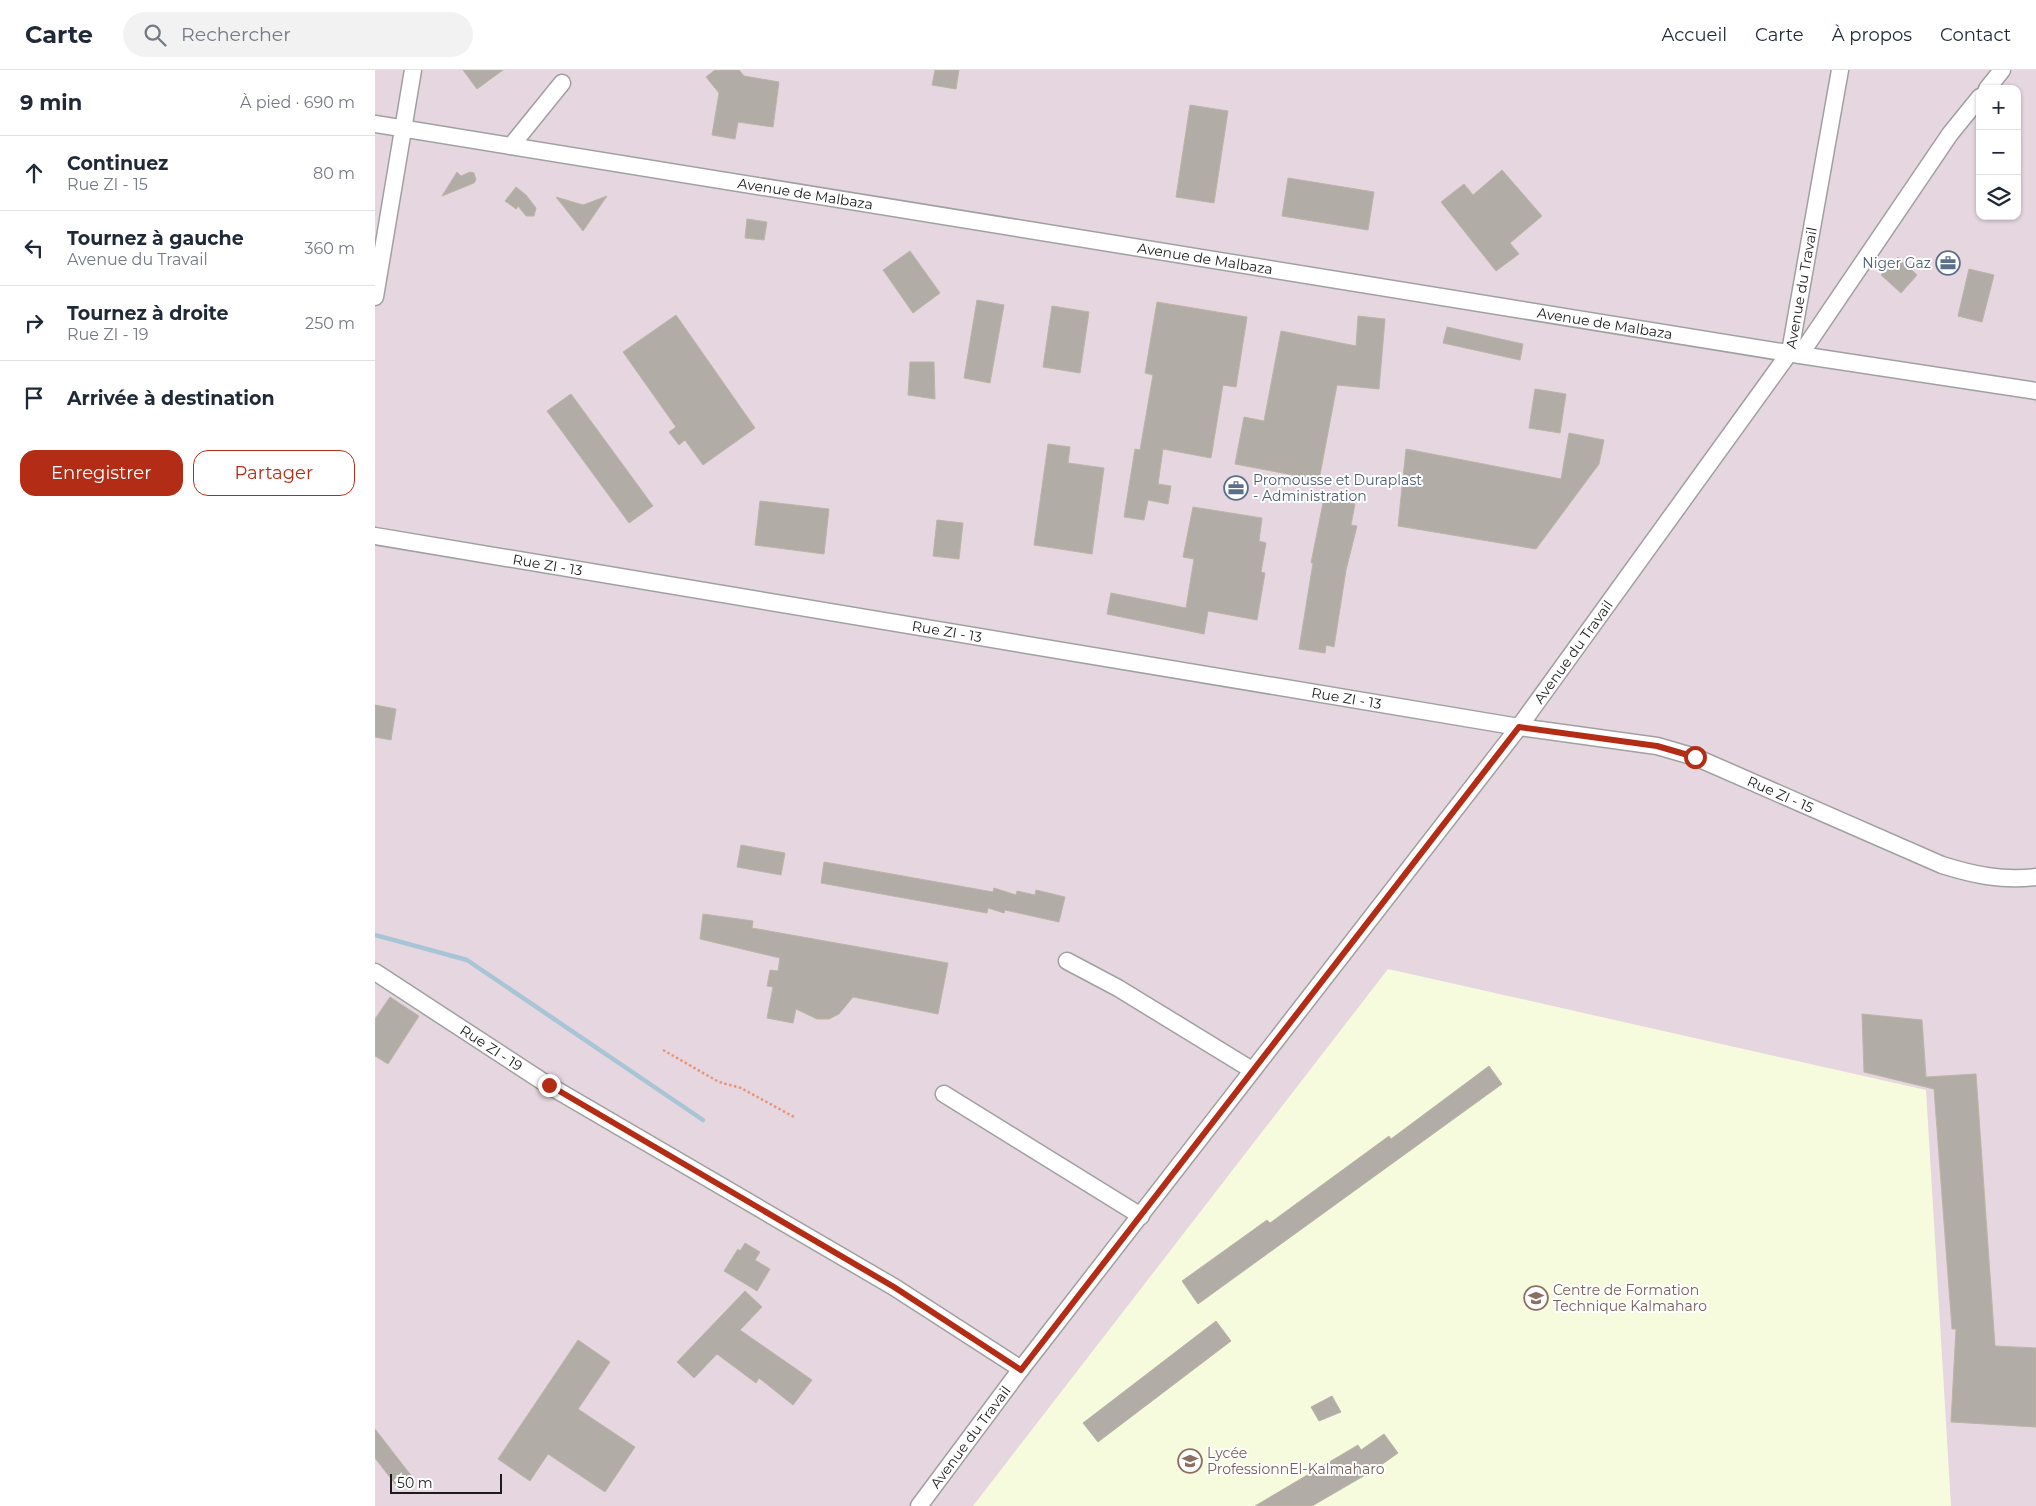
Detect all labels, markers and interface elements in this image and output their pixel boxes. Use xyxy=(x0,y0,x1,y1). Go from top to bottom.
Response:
search box xyxy=(123,12,473,57)
text: Carte xyxy=(25,20,93,49)
icon: search xyxy=(141,21,169,49)
text: Rechercher xyxy=(181,23,291,46)
text: Accueil xyxy=(1662,24,1727,46)
text: Carte xyxy=(1755,24,1804,46)
text: À propos xyxy=(1832,24,1912,46)
text: Contact xyxy=(1940,24,2011,46)
map controls xyxy=(1976,85,2021,220)
button: + xyxy=(1976,85,2021,130)
text: 9 min xyxy=(20,90,82,115)
text: À pied · 690 m xyxy=(240,93,355,112)
button: − xyxy=(1976,130,2021,175)
text: Continuez xyxy=(67,152,168,175)
icon: ahead xyxy=(20,159,48,187)
text: 80 m xyxy=(313,164,355,183)
street label: Avenue de Malbaza xyxy=(736,174,874,214)
text: Rue ZI - 15 xyxy=(67,175,148,194)
button: layers xyxy=(1976,175,2021,220)
street label: Avenue du Travail xyxy=(1782,226,1821,350)
text: Tournez à gauche xyxy=(67,227,244,250)
icon: left xyxy=(20,234,48,262)
text: 360 m xyxy=(304,239,355,258)
street label: Avenue de Malbaza xyxy=(1136,239,1274,278)
text: Avenue du Travail xyxy=(67,250,208,269)
office icon: Niger Gaz xyxy=(1935,250,1961,276)
place label: Niger Gaz xyxy=(1862,254,1931,272)
text: Tournez à droite xyxy=(67,302,228,325)
street label: Avenue de Malbaza xyxy=(1536,304,1674,343)
icon: right xyxy=(20,309,48,337)
text: 250 m xyxy=(305,314,355,333)
text: Rue ZI - 19 xyxy=(67,325,148,344)
icon: arrive xyxy=(20,384,48,412)
text: Arrivée à destination xyxy=(67,387,275,410)
button: Enregistrer xyxy=(20,450,183,496)
button: Partager xyxy=(193,450,355,496)
place label: Promousse et Duraplast - Administration xyxy=(1253,471,1422,505)
office icon: Promousse et Duraplast - Administration xyxy=(1223,475,1249,501)
street label: Rue ZI - 13 xyxy=(511,550,584,580)
street label: Avenue du Travail xyxy=(1530,597,1617,707)
street label: Rue ZI - 13 xyxy=(911,617,984,646)
street label: Rue ZI - 13 xyxy=(1310,684,1383,713)
route start xyxy=(1684,746,1707,769)
street label: Rue ZI - 15 xyxy=(1744,772,1817,817)
street label: Rue ZI - 19 xyxy=(457,1021,526,1075)
route end xyxy=(538,1074,561,1097)
place label: Centre de Formation Technique Kalmaharo xyxy=(1553,1281,1707,1315)
school or university icon: Centre de Formation Technique Kalmaharo xyxy=(1523,1285,1549,1311)
street label: Avenue du Travail xyxy=(926,1382,1014,1492)
place label: Lycée ProfessionnEl-Kalmaharo xyxy=(1207,1444,1385,1478)
school or university icon: Lycée ProfessionnEl-Kalmaharo xyxy=(1177,1448,1203,1474)
scale bar xyxy=(390,1471,503,1494)
text: 50 m xyxy=(397,1474,433,1492)

